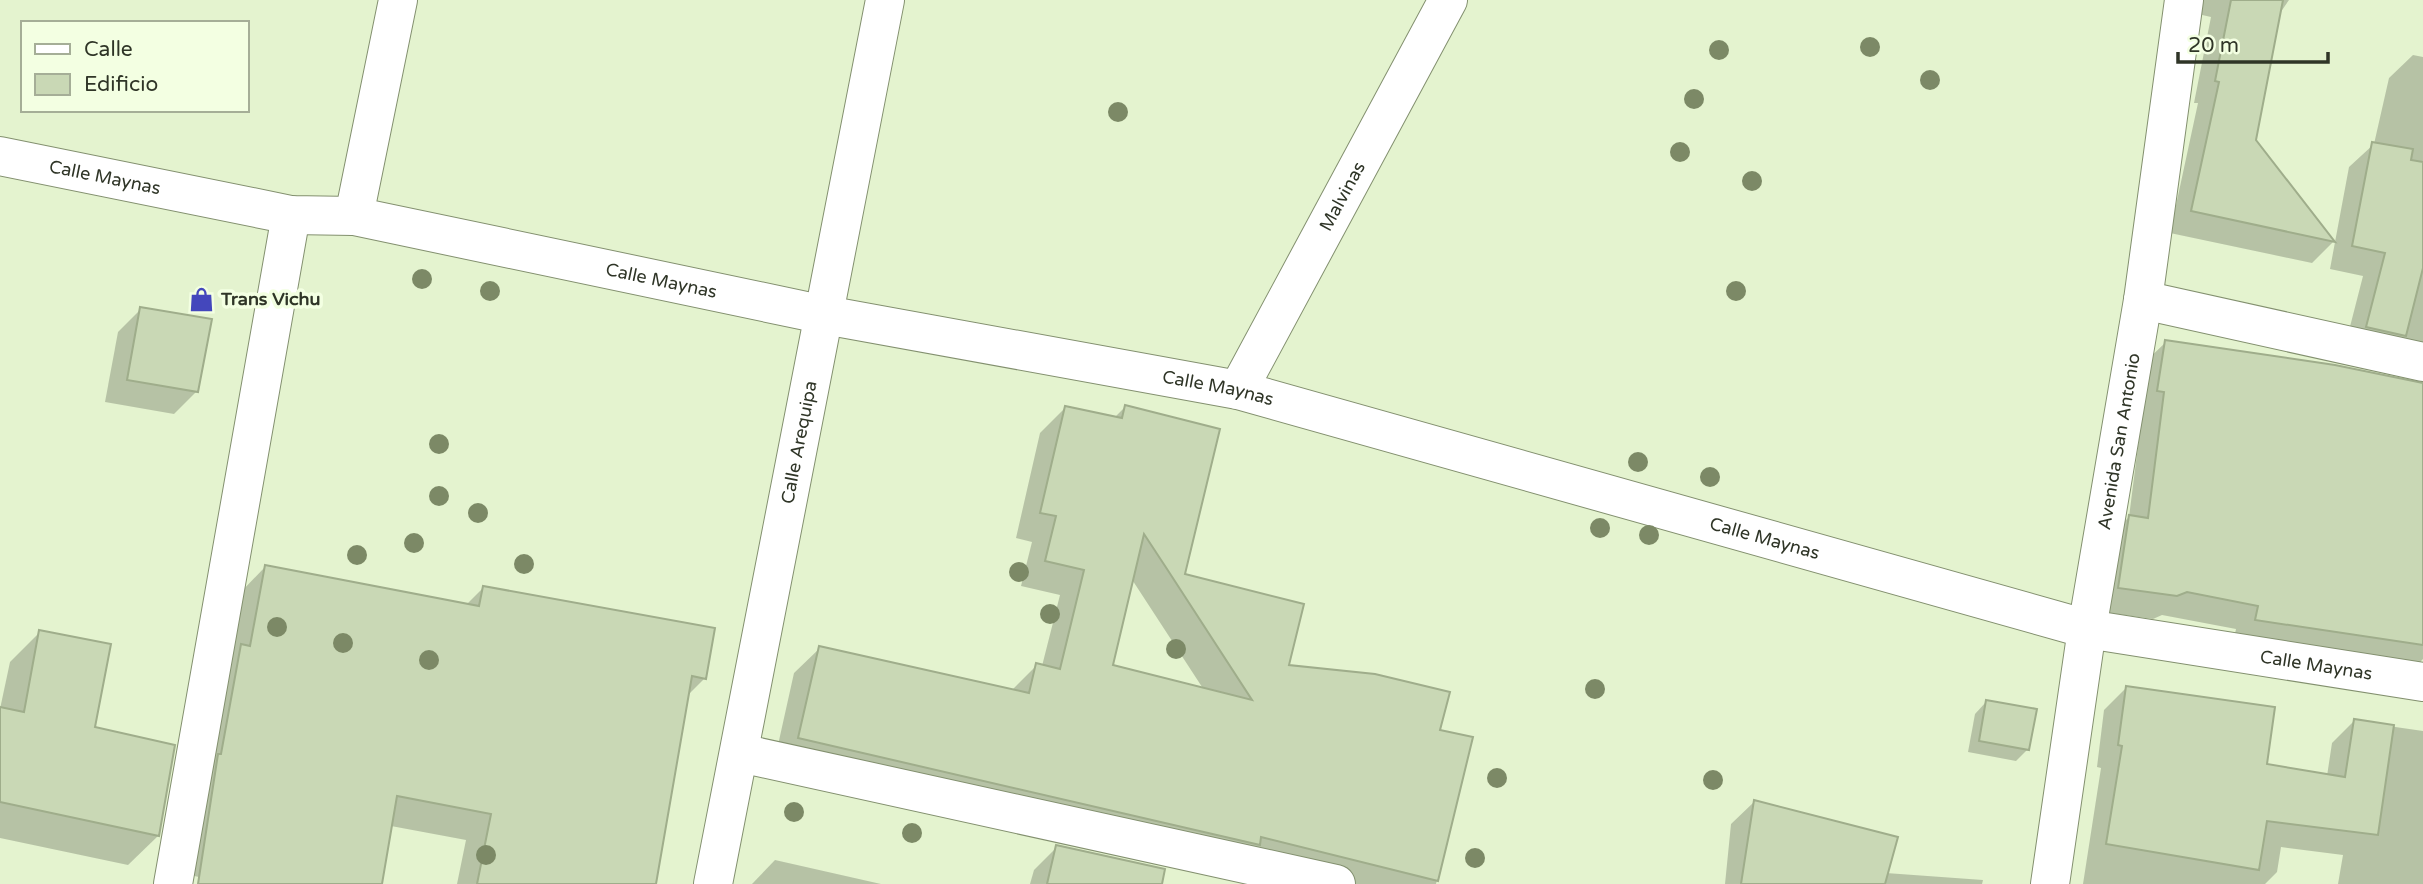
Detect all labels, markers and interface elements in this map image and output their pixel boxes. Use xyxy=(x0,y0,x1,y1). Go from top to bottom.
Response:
legend xyxy=(21,21,248,112)
scale bar xyxy=(2178,21,2328,65)
text: 20 m xyxy=(2188,33,2239,58)
text: Calle xyxy=(84,37,133,62)
text: Edificio xyxy=(84,72,158,97)
street label: Calle Maynas xyxy=(47,155,163,199)
street label: Malvinas xyxy=(1315,158,1370,235)
street label: Calle Maynas xyxy=(604,258,719,303)
shop icon: Trans Vichu xyxy=(187,285,215,313)
place label: Trans Vichu xyxy=(220,288,320,310)
street label: Avenida San Antonio xyxy=(2093,351,2145,531)
street label: Calle Maynas xyxy=(1161,365,1276,411)
street label: Calle Arequipa xyxy=(776,379,822,506)
street label: Calle Maynas xyxy=(1707,512,1822,564)
street label: Calle Maynas xyxy=(2259,645,2374,685)

